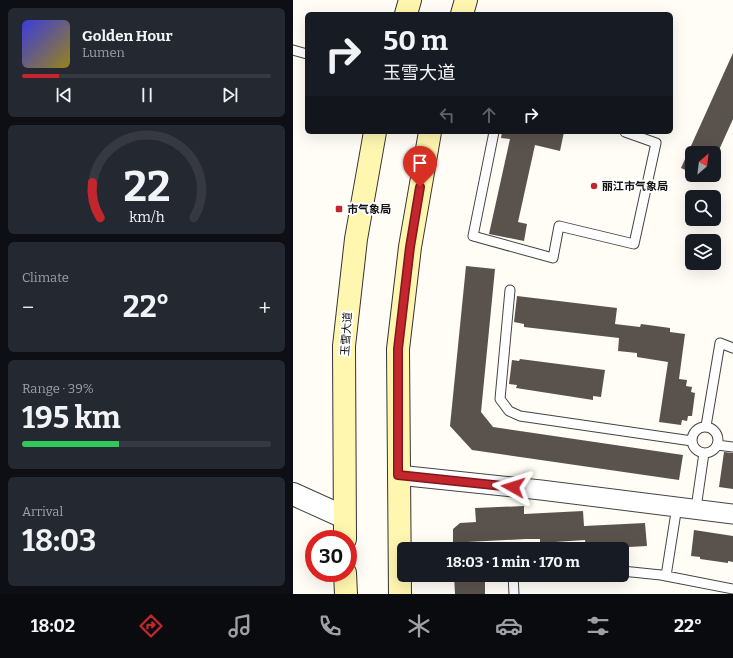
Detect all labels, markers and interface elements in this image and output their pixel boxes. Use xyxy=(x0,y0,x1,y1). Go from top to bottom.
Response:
text: 50 m xyxy=(383,24,448,57)
text: Golden Hour xyxy=(82,27,173,45)
icon: right xyxy=(317,28,369,80)
text: Lumen xyxy=(82,45,125,60)
text: 玉雪大道 xyxy=(383,62,455,84)
icon: previous xyxy=(53,84,75,106)
icon: pause xyxy=(136,84,158,106)
icon: next xyxy=(219,84,241,106)
icon: left xyxy=(436,104,458,126)
icon: ahead xyxy=(478,104,500,126)
icon: right xyxy=(520,104,542,126)
pin xyxy=(403,146,437,187)
north arrow xyxy=(685,146,721,182)
map controls xyxy=(685,146,721,270)
icon: arrive xyxy=(409,152,431,174)
text: 22 xyxy=(123,162,170,212)
place label: 丽江市气象局 xyxy=(602,180,668,193)
marker: 丽江市气象局 xyxy=(589,181,599,191)
button: search xyxy=(685,190,721,226)
place label: 市气象局 xyxy=(347,203,391,216)
marker: 市气象局 xyxy=(334,204,344,214)
text: km/h xyxy=(129,208,164,225)
button: layers xyxy=(685,234,721,270)
text: Climate xyxy=(22,270,69,285)
text: 22° xyxy=(123,289,170,325)
text: − xyxy=(22,294,34,321)
text: + xyxy=(258,294,271,321)
street label: 玉雪大道 xyxy=(338,312,355,356)
text: Range · 39% xyxy=(22,381,94,396)
text: 195 km xyxy=(22,400,121,436)
position arrow xyxy=(492,466,534,508)
text: Arrival xyxy=(22,504,63,519)
text: 18:03 xyxy=(22,523,96,559)
speed limit sign: 30 xyxy=(305,530,357,582)
text: 18:03 · 1 min · 170 m xyxy=(446,553,580,571)
icon: directions xyxy=(137,612,165,640)
icon: music xyxy=(226,612,254,640)
icon: phone xyxy=(316,612,344,640)
icon: climate xyxy=(405,612,433,640)
icon: car xyxy=(495,612,523,640)
icon: filters xyxy=(584,612,612,640)
text: 18:02 xyxy=(31,615,75,637)
text: 22° xyxy=(674,615,702,637)

